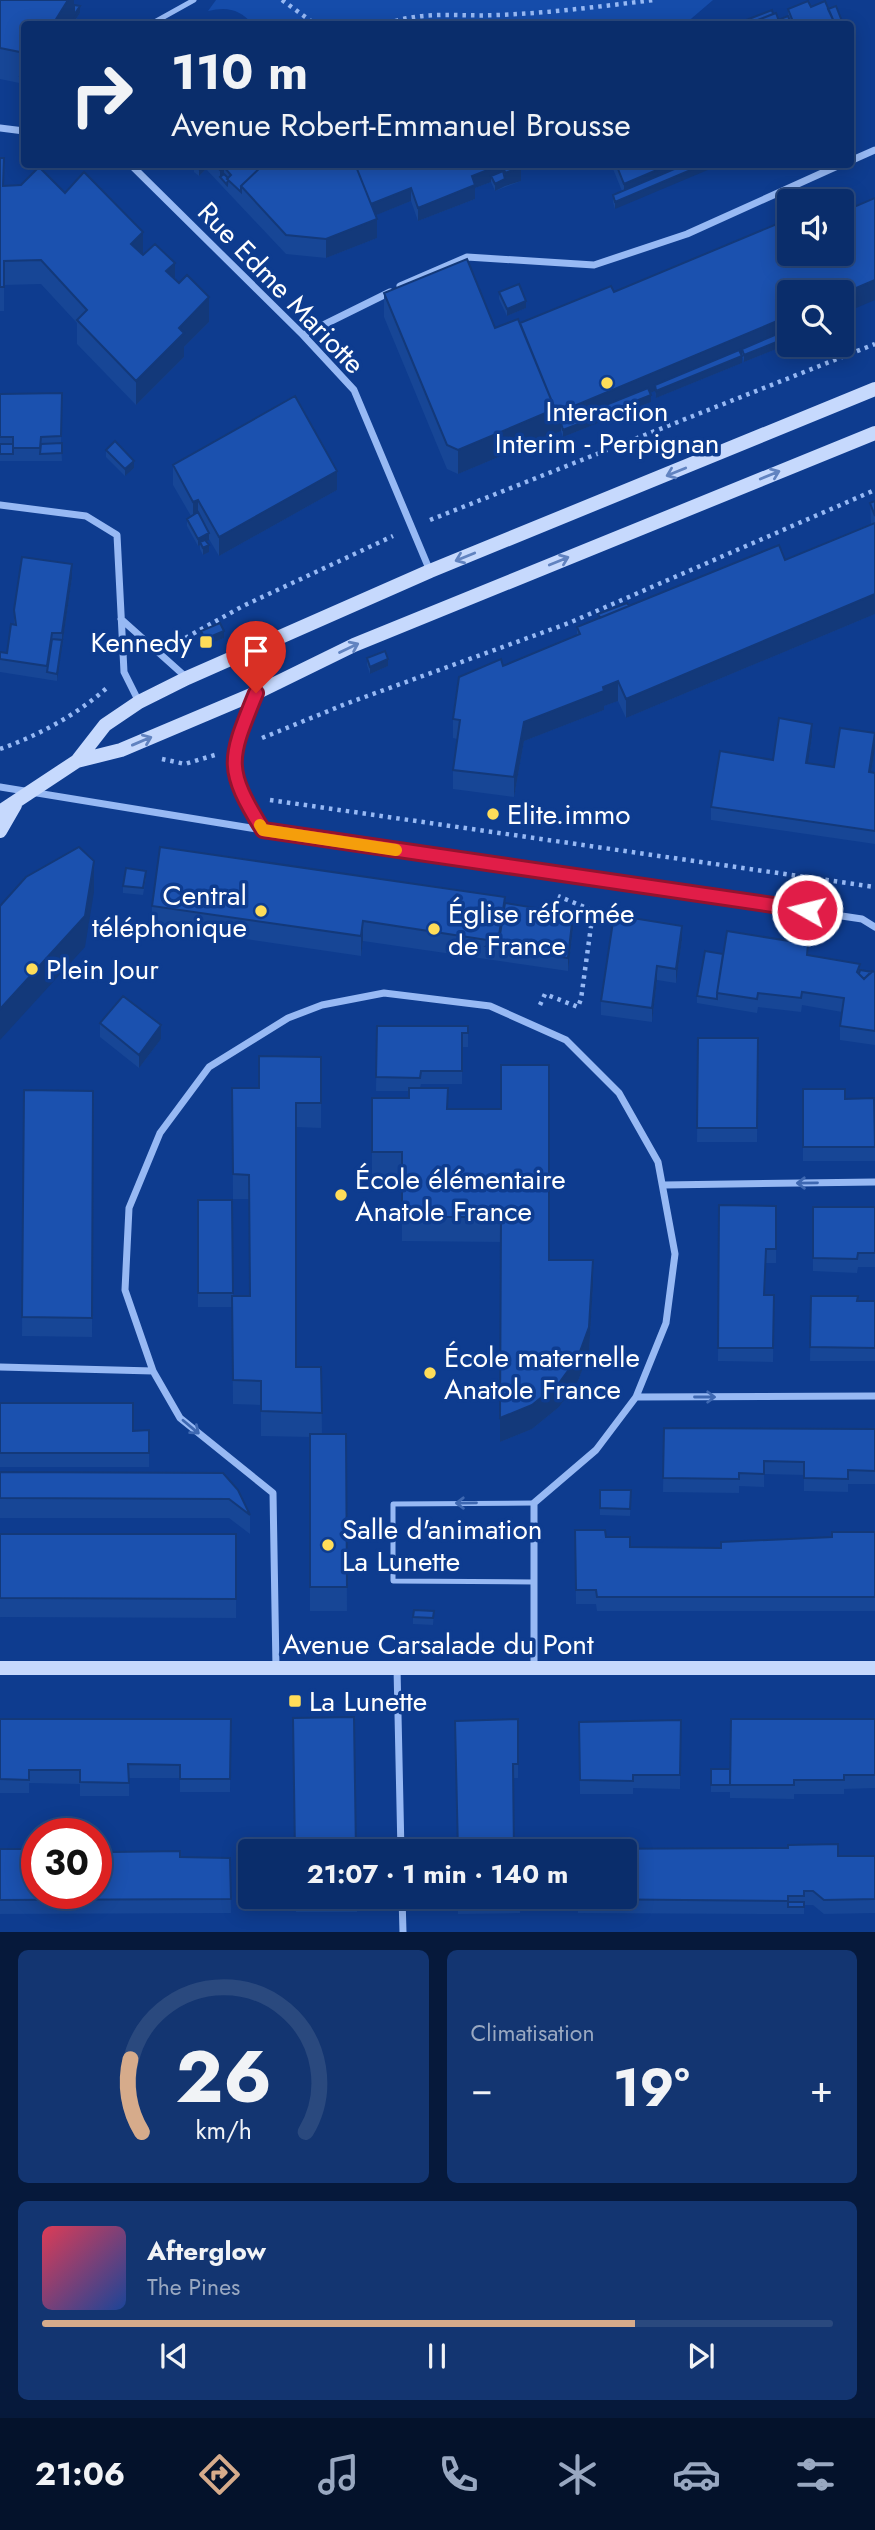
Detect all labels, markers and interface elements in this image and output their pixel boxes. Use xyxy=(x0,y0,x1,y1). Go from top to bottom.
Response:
text: 110 m xyxy=(171,37,308,107)
icon: right xyxy=(56,49,147,140)
text: Avenue Robert-Emmanuel Brousse xyxy=(171,102,631,148)
map controls xyxy=(777,189,854,357)
button: sound xyxy=(777,189,854,266)
street label: Rue Edme Mariotte xyxy=(188,193,374,383)
button: search xyxy=(777,280,854,357)
marker: Interaction Interim - Perpignan xyxy=(599,375,615,391)
place label: Interaction Interim - Perpignan xyxy=(495,391,719,464)
one-way arrow xyxy=(666,467,688,480)
one-way arrow xyxy=(759,468,780,481)
one-way arrow xyxy=(455,551,477,564)
one-way arrow xyxy=(548,554,570,567)
pin xyxy=(226,621,286,693)
place label: Kennedy xyxy=(90,622,193,663)
icon: arrive xyxy=(237,632,275,670)
marker: Kennedy xyxy=(198,634,214,650)
one-way arrow xyxy=(338,640,359,654)
one-way arrow xyxy=(130,734,152,747)
place label: Elite.immo xyxy=(507,794,631,835)
marker: Elite.immo xyxy=(485,806,501,822)
position arrow xyxy=(770,873,844,947)
place label: Central téléphonique xyxy=(92,875,247,948)
place label: Église réformée de France xyxy=(448,893,634,966)
marker: Central téléphonique xyxy=(253,903,269,919)
marker: Église réformée de France xyxy=(426,921,442,937)
place label: Plein Jour xyxy=(46,949,159,990)
marker: Plein Jour xyxy=(24,961,40,977)
place label: École élémentaire Anatole France xyxy=(355,1159,566,1232)
one-way arrow xyxy=(796,1176,819,1189)
marker: École élémentaire Anatole France xyxy=(333,1187,349,1203)
place label: École maternelle Anatole France xyxy=(444,1337,640,1410)
marker: École maternelle Anatole France xyxy=(422,1365,438,1381)
one-way arrow xyxy=(693,1390,716,1404)
one-way arrow xyxy=(181,1419,199,1435)
one-way arrow xyxy=(455,1497,478,1510)
place label: Salle d'animation La Lunette xyxy=(342,1509,542,1582)
marker: Salle d'animation La Lunette xyxy=(320,1537,336,1553)
street label: Avenue Carsalade du Pont xyxy=(282,1624,594,1665)
place label: La Lunette xyxy=(309,1681,427,1722)
marker: La Lunette xyxy=(287,1693,303,1709)
speed limit sign: 30 xyxy=(21,1818,112,1909)
text: 21:07 · 1 min · 140 m xyxy=(307,1855,568,1893)
text: Climatisation xyxy=(471,2016,595,2050)
text: 26 xyxy=(175,2025,271,2130)
text: 19° xyxy=(613,2050,690,2126)
text: − xyxy=(471,2061,493,2116)
text: + xyxy=(810,2061,833,2116)
text: km/h xyxy=(195,2112,252,2148)
text: Afterglow xyxy=(147,2232,266,2270)
text: The Pines xyxy=(147,2270,240,2304)
icon: previous xyxy=(155,2337,193,2375)
icon: pause xyxy=(418,2337,456,2375)
icon: next xyxy=(682,2337,720,2375)
icon: directions xyxy=(195,2450,244,2499)
icon: music xyxy=(314,2450,363,2499)
icon: phone xyxy=(434,2450,483,2499)
icon: climate xyxy=(553,2450,602,2499)
icon: car xyxy=(672,2450,721,2499)
icon: filters xyxy=(791,2450,840,2499)
text: 21:06 xyxy=(35,2451,125,2497)

